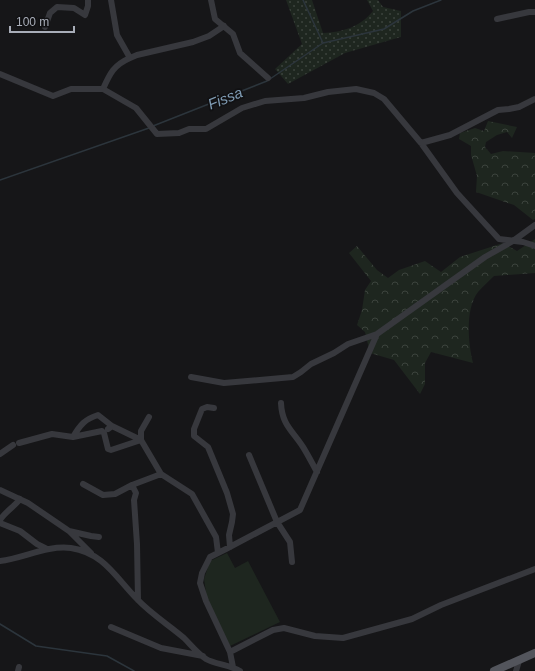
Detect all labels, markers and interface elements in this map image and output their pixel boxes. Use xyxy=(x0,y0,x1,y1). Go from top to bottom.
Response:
scale bar xyxy=(10,8,74,34)
text: 100 m xyxy=(16,15,49,29)
water label: Fissa xyxy=(205,83,245,113)

